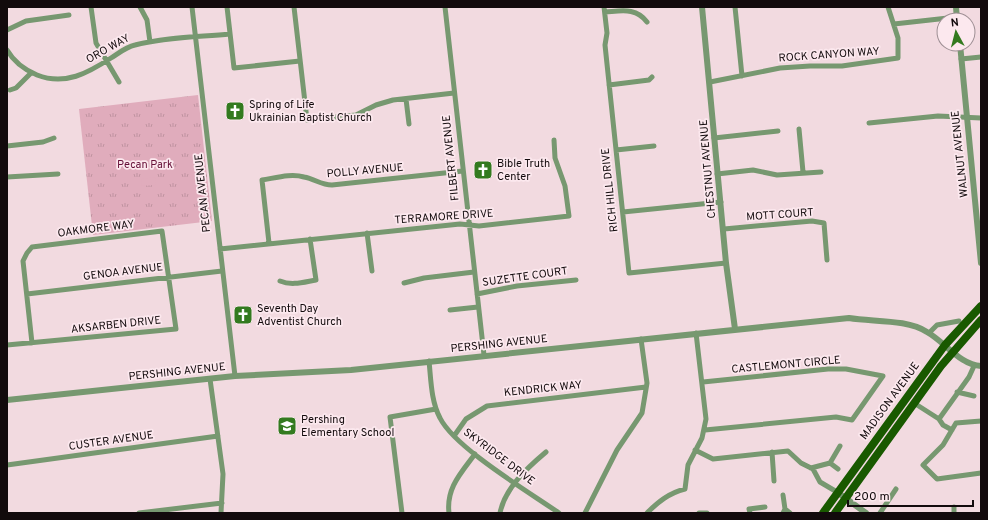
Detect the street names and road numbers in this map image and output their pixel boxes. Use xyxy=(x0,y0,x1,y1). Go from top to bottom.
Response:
street label: ORO WAY xyxy=(84,31,132,67)
street label: ROCK CANYON WAY xyxy=(778,44,880,66)
street label: WALNUT AVENUE xyxy=(948,110,972,198)
street label: FILBERT AVENUE xyxy=(440,114,462,202)
street label: CHESTNUT AVENUE xyxy=(697,119,719,219)
street label: RICH HILL DRIVE xyxy=(599,147,621,233)
street label: PECAN AVENUE xyxy=(192,153,214,233)
street label: POLLY AVENUE xyxy=(326,161,404,181)
street label: MOTT COURT xyxy=(746,206,814,224)
street label: TERRAMORE DRIVE xyxy=(394,207,494,227)
street label: OAKMORE WAY xyxy=(57,217,135,241)
street label: GENOA AVENUE xyxy=(82,260,164,284)
street label: SUZETTE COURT xyxy=(481,264,569,290)
street label: AKSARBEN DRIVE xyxy=(70,313,162,337)
street label: PERSHING AVENUE xyxy=(450,332,548,356)
street label: CASTLEMONT CIRCLE xyxy=(731,353,841,377)
street label: MADISON AVENUE xyxy=(857,359,923,443)
street label: PERSHING AVENUE xyxy=(128,360,226,384)
street label: KENDRICK WAY xyxy=(503,378,583,400)
street label: SKYRIDGE DRIVE xyxy=(460,425,538,489)
street label: CUSTER AVENUE xyxy=(68,428,154,454)

